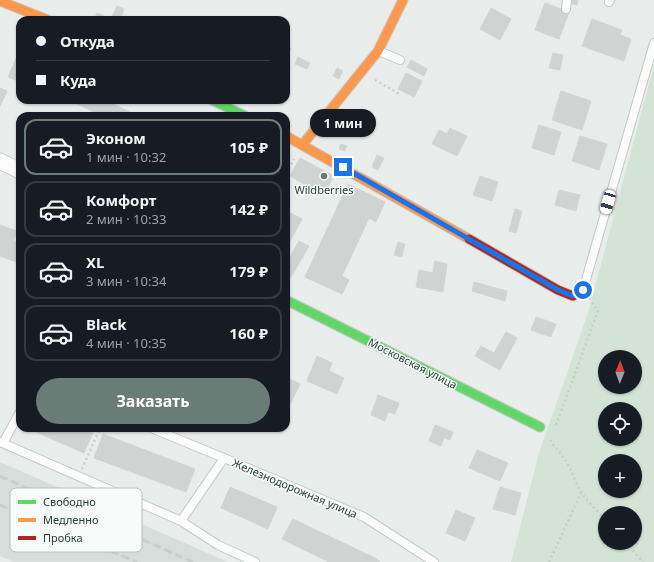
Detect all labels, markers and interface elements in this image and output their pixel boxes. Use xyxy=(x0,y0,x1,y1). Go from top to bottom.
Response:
text: Откуда xyxy=(60,31,115,51)
text: Куда xyxy=(60,70,97,90)
callout: 1 мин xyxy=(310,109,376,137)
text: 1 мин xyxy=(324,114,363,132)
text: Эконом xyxy=(86,128,146,148)
icon: car xyxy=(38,129,74,165)
text: 105 ₽ xyxy=(229,137,268,157)
text: 1 мин · 10:32 xyxy=(86,148,166,166)
route end xyxy=(334,158,352,176)
marker: Wildberries xyxy=(319,171,329,181)
place label: Wildberries xyxy=(294,182,354,197)
car xyxy=(599,189,617,215)
text: Комфорт xyxy=(86,190,156,210)
icon: car xyxy=(38,191,74,227)
text: 142 ₽ xyxy=(229,199,268,219)
text: 2 мин · 10:33 xyxy=(86,210,166,228)
text: XL xyxy=(86,252,104,272)
icon: car xyxy=(38,253,74,289)
text: 179 ₽ xyxy=(229,261,268,281)
text: 3 мин · 10:34 xyxy=(86,272,166,290)
route start xyxy=(574,281,592,299)
text: Black xyxy=(86,314,126,334)
icon: car xyxy=(38,315,74,351)
text: 160 ₽ xyxy=(229,323,268,343)
text: 4 мин · 10:35 xyxy=(86,334,166,352)
street label: Московская улица xyxy=(366,334,460,392)
north arrow xyxy=(598,350,642,394)
map controls xyxy=(598,350,642,550)
button: Заказать xyxy=(36,378,270,424)
button: locate xyxy=(598,402,642,446)
button: + xyxy=(598,454,642,498)
street label: Железнодорожная улица xyxy=(230,455,360,521)
legend xyxy=(10,488,142,552)
text: Свободно xyxy=(43,494,96,509)
button: − xyxy=(598,506,642,550)
text: Медленно xyxy=(43,512,98,527)
text: Пробка xyxy=(43,530,83,545)

